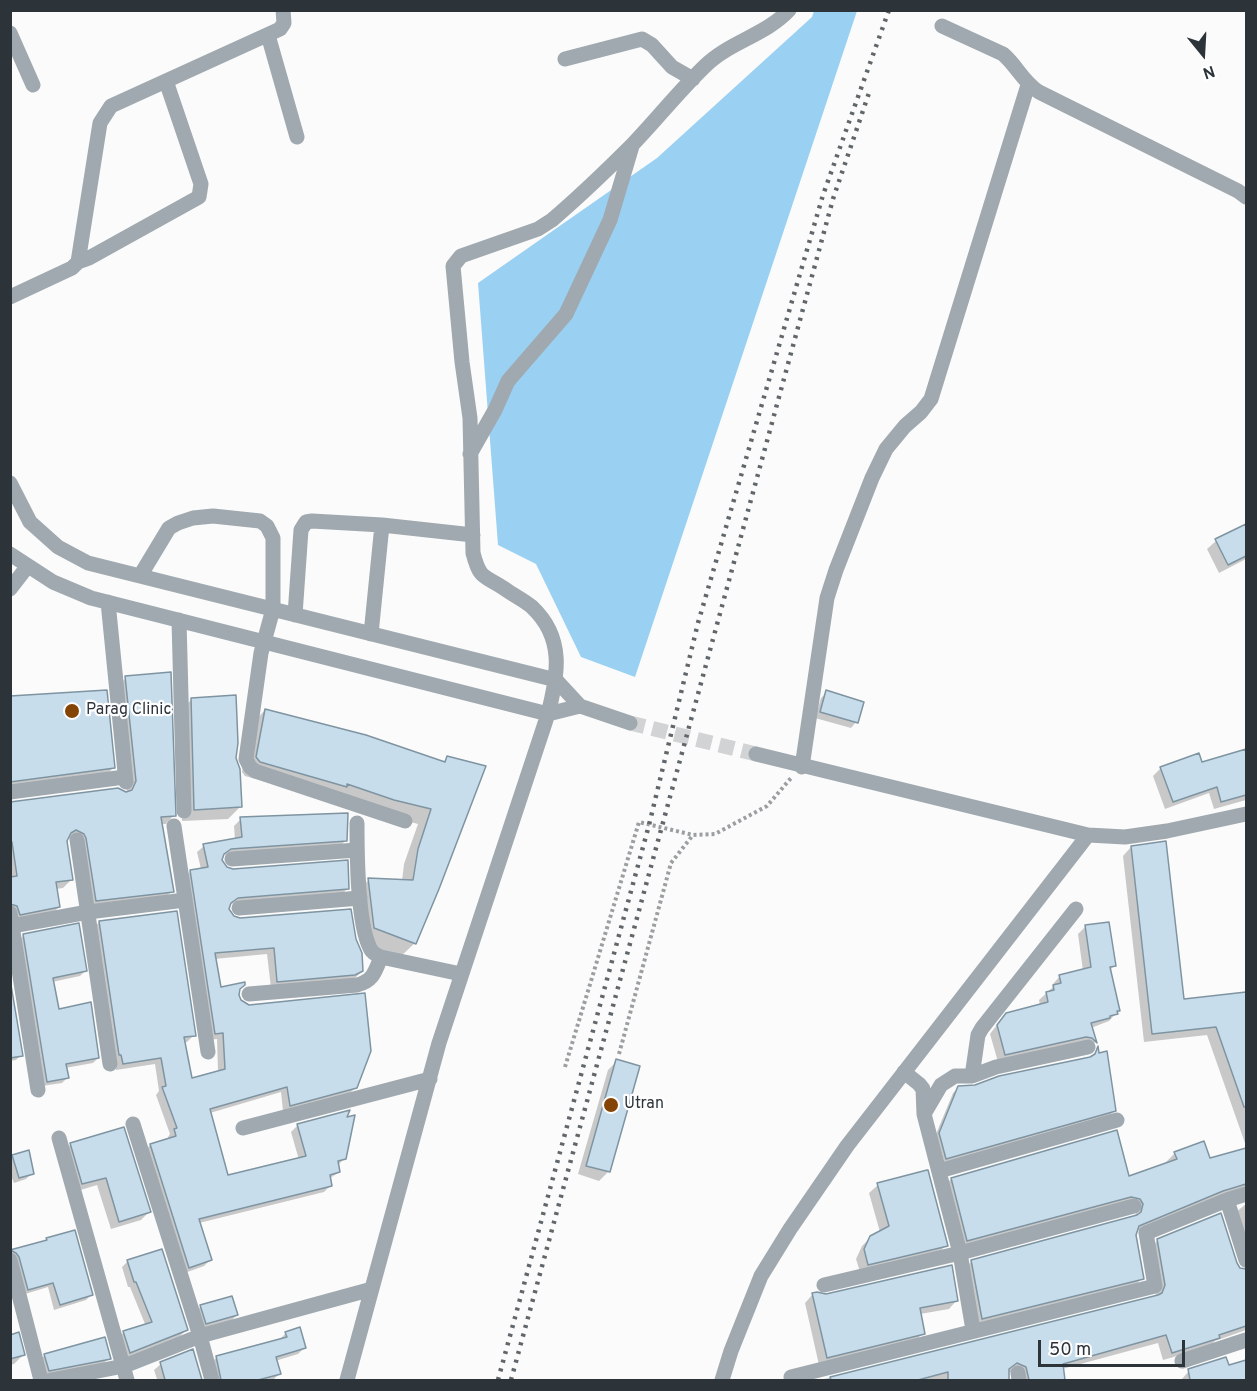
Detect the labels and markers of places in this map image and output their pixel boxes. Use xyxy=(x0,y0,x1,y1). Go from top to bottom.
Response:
place label: Parag Clinic xyxy=(86,701,171,721)
marker: Parag Clinic xyxy=(63,702,81,720)
place label: Utran xyxy=(624,1095,664,1115)
marker: Utran xyxy=(602,1096,620,1114)

